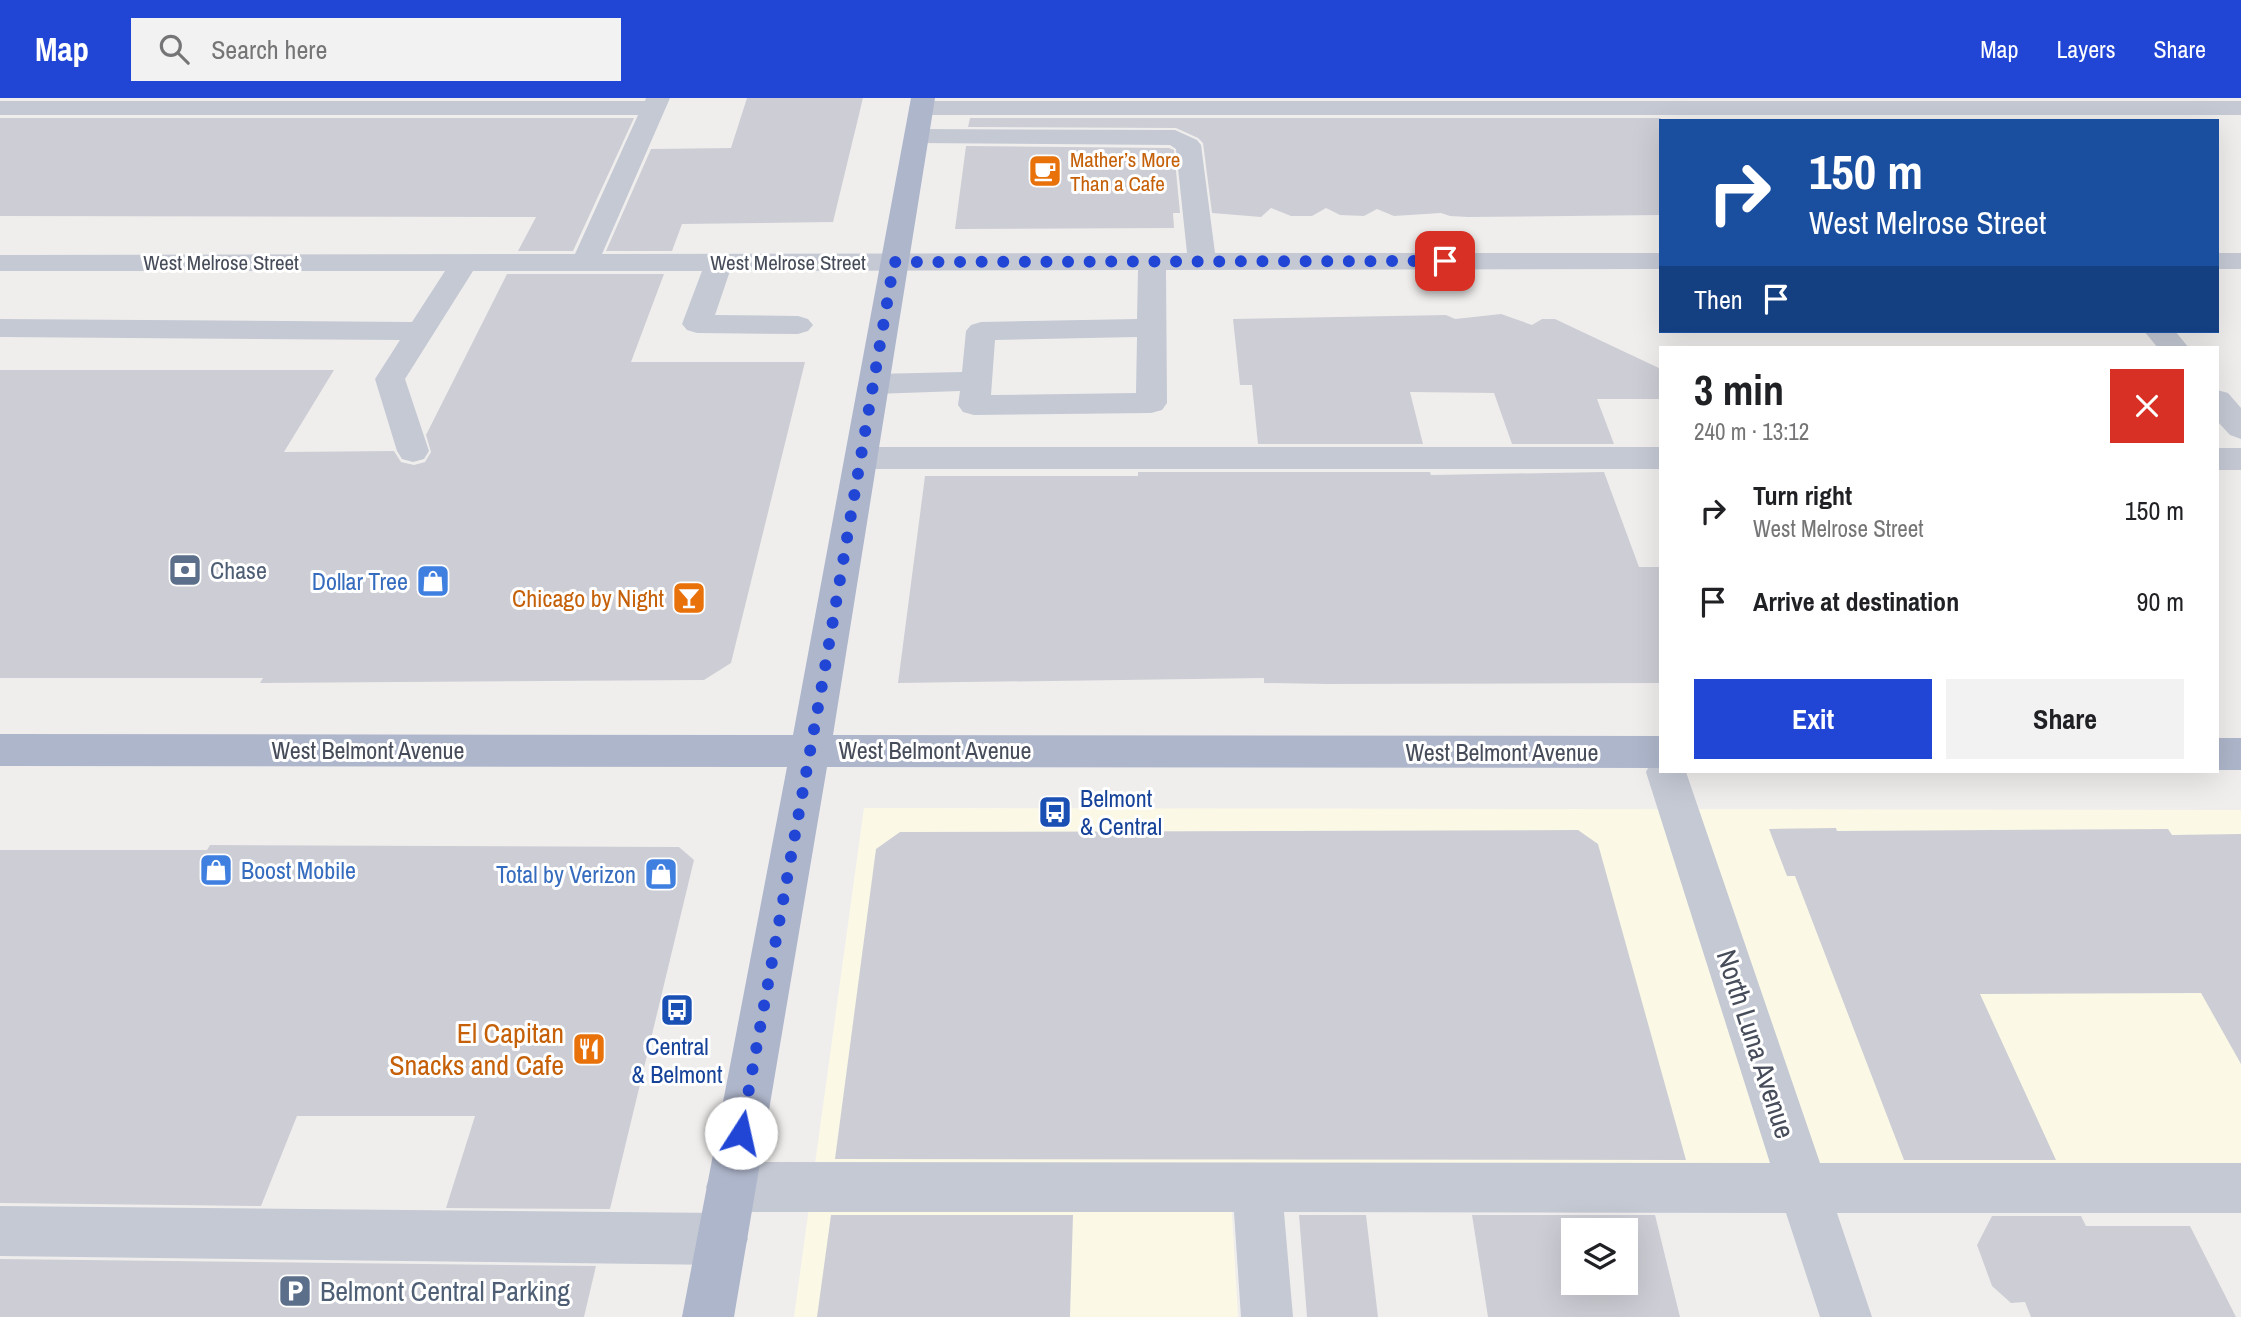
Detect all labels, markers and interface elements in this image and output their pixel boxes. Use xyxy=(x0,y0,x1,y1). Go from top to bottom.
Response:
search box xyxy=(131,18,621,81)
text: Map xyxy=(35,27,89,71)
icon: search xyxy=(155,30,193,68)
text: Search here xyxy=(211,32,327,67)
text: Map xyxy=(1980,33,2018,65)
text: Layers xyxy=(2056,33,2115,65)
text: Share xyxy=(2153,33,2206,65)
text: 150 m xyxy=(1809,138,1923,204)
place label: Mather’s More Than a Cafe xyxy=(1070,145,1180,198)
icon: right xyxy=(1694,147,1785,238)
cafe icon: Mather’s More Than a Cafe xyxy=(1026,152,1064,190)
text: West Melrose Street xyxy=(1809,201,2046,244)
pin xyxy=(1415,231,1475,291)
icon: arrive xyxy=(1426,242,1464,280)
street label: West Melrose Street xyxy=(143,248,299,277)
street label: West Melrose Street xyxy=(710,248,866,277)
icon: arrive xyxy=(1757,280,1795,318)
text: Then xyxy=(1694,282,1743,317)
text: 3 min xyxy=(1694,362,1784,418)
button: close xyxy=(2110,369,2184,443)
text: 240 m · 13:12 xyxy=(1694,416,1809,447)
text: Turn right xyxy=(1753,478,1852,513)
icon: right xyxy=(1694,492,1732,530)
text: 150 m xyxy=(2125,493,2184,528)
text: West Melrose Street xyxy=(1753,513,1924,544)
bank icon: Chase xyxy=(166,551,204,589)
place label: Chase xyxy=(210,554,267,586)
shop icon: Dollar Tree xyxy=(414,562,452,600)
place label: Dollar Tree xyxy=(312,565,408,597)
bar icon: Chicago by Night xyxy=(670,579,708,617)
place label: Chicago by Night xyxy=(512,582,665,614)
icon: arrive xyxy=(1694,583,1732,621)
text: Arrive at destination xyxy=(1753,584,1959,619)
text: 90 m xyxy=(2137,584,2184,619)
button: Exit xyxy=(1694,679,1932,759)
button: Share xyxy=(1946,679,2184,759)
street label: West Belmont Avenue xyxy=(272,734,464,766)
street label: West Belmont Avenue xyxy=(839,734,1031,766)
street label: West Belmont Avenue xyxy=(1406,736,1598,768)
place label: Belmont & Central xyxy=(1080,782,1162,842)
bus stop icon: Belmont & Central xyxy=(1036,793,1074,831)
shop icon: Boost Mobile xyxy=(197,851,235,889)
place label: Boost Mobile xyxy=(241,854,356,886)
shop icon: Total by Verizon xyxy=(642,855,680,893)
place label: Total by Verizon xyxy=(496,858,636,890)
street label: North Luna Avenue xyxy=(1708,945,1804,1143)
bus stop icon: Central & Belmont xyxy=(658,991,696,1029)
place label: El Capitan Snacks and Cafe xyxy=(389,1014,564,1084)
restaurant icon: El Capitan Snacks and Cafe xyxy=(570,1030,608,1068)
place label: Central & Belmont xyxy=(632,1030,723,1090)
position arrow xyxy=(704,1096,778,1170)
map controls xyxy=(1561,1218,1638,1295)
button: layers xyxy=(1561,1218,1638,1295)
parking icon: Belmont Central Parking xyxy=(276,1272,314,1310)
place label: Belmont Central Parking xyxy=(320,1272,570,1310)

